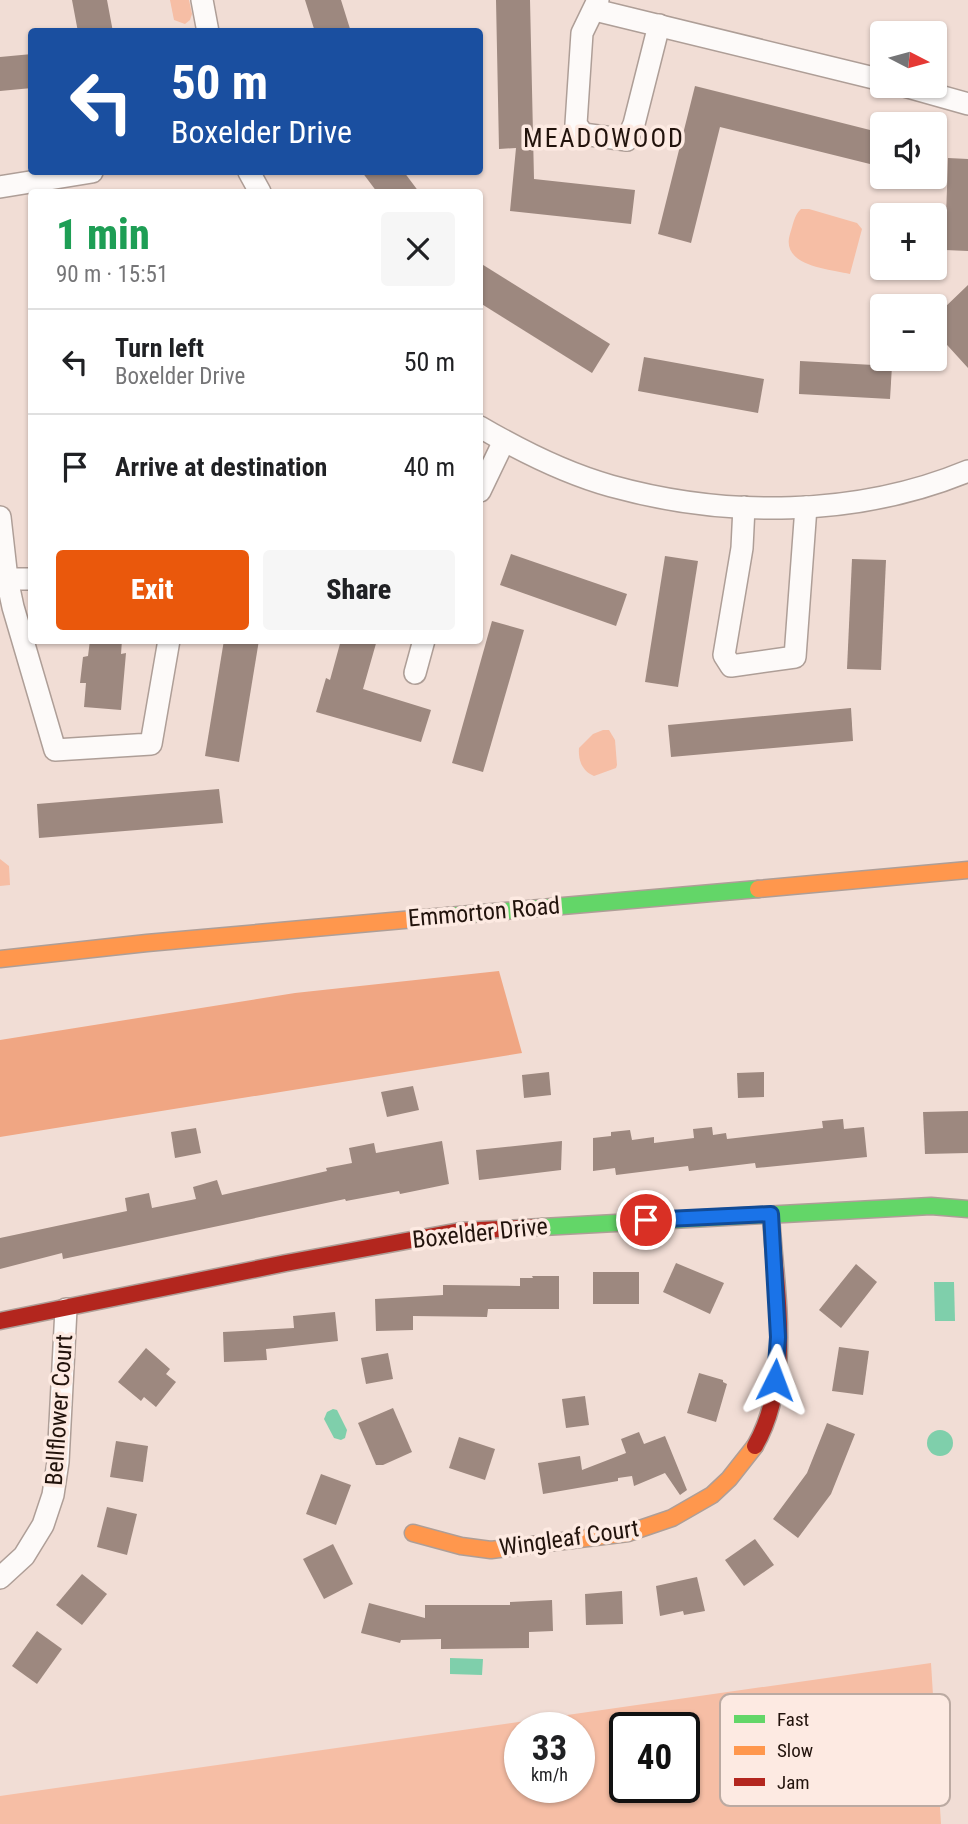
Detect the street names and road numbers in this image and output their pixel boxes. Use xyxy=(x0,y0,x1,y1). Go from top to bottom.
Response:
street label: Emmorton Road xyxy=(407,891,561,933)
street label: Boxelder Drive xyxy=(411,1212,549,1254)
street label: Bellflower Court xyxy=(40,1333,78,1487)
street label: Wingleaf Court xyxy=(497,1514,641,1562)

